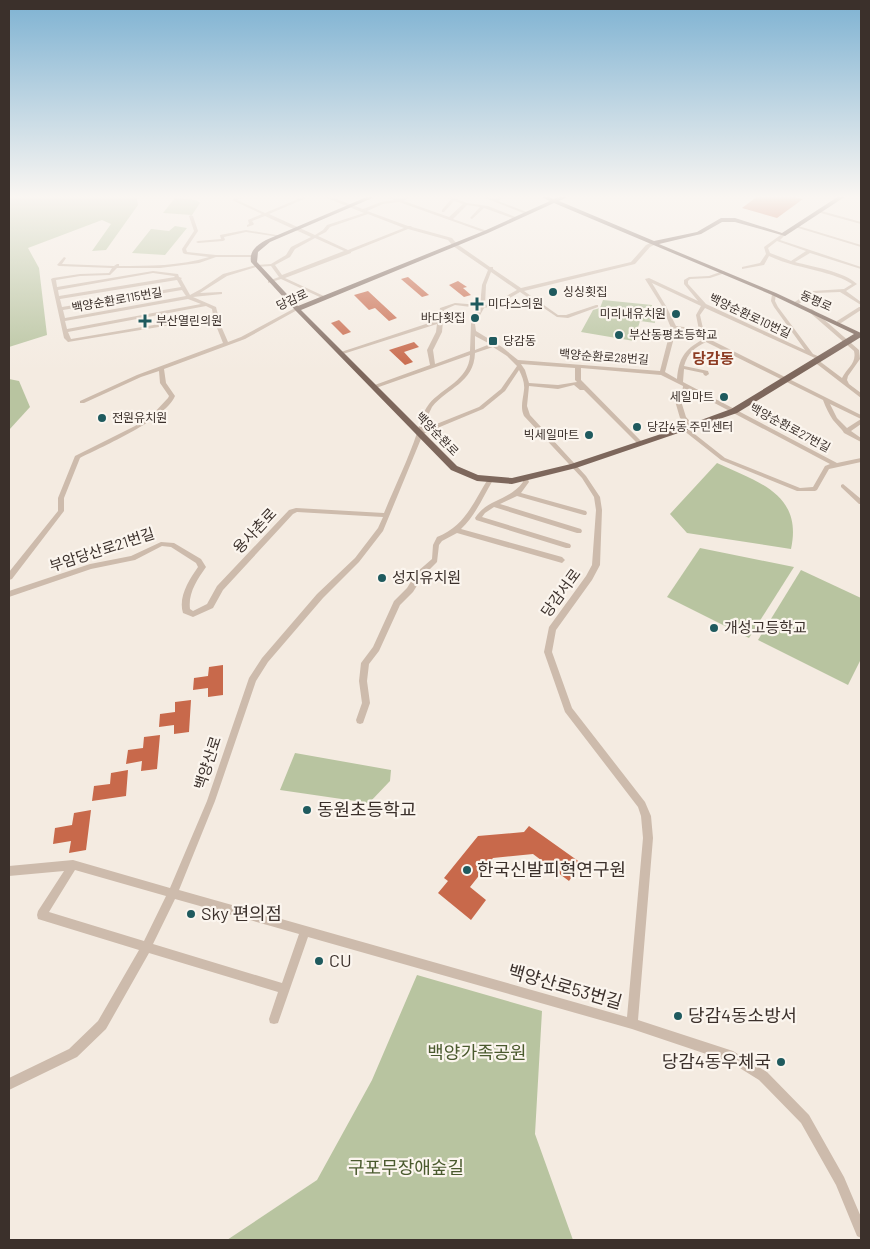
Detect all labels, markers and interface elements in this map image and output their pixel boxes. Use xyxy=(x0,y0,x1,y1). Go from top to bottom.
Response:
street label: 백양순환로115번길 xyxy=(70,284,163,314)
place label: 싱싱횟집 xyxy=(563,284,607,298)
street label: 당감로 xyxy=(274,286,310,312)
marker: 싱싱횟집 xyxy=(547,286,559,298)
street label: 동평로 xyxy=(798,287,834,313)
street label: 백양순환로10번길 xyxy=(707,290,793,340)
place label: 미다스의원 xyxy=(488,296,543,310)
marker: 미다스의원 xyxy=(470,297,484,311)
place label: 미리내유치원 xyxy=(600,306,666,320)
marker: 미리내유치원 xyxy=(670,308,682,320)
place label: 바다횟집 xyxy=(421,310,465,324)
marker: 바다횟집 xyxy=(469,312,481,324)
place label: 부산열린의원 xyxy=(156,313,222,327)
marker: 부산열린의원 xyxy=(138,314,152,328)
place label: 부산동평초등학교 xyxy=(629,327,717,341)
marker: 부산동평초등학교 xyxy=(613,329,625,341)
place label: 당감동 xyxy=(503,333,536,347)
marker: 당감동 xyxy=(487,335,499,347)
street label: 백양순환로28번길 xyxy=(559,346,649,366)
district label: 당감동 xyxy=(692,349,734,367)
place label: 세일마트 xyxy=(670,389,714,403)
marker: 세일마트 xyxy=(718,391,730,403)
street label: 백양순환로27번길 xyxy=(748,400,833,454)
street label: 백양순환로 xyxy=(414,409,462,458)
place label: 전원유치원 xyxy=(112,410,167,424)
marker: 전원유치원 xyxy=(96,412,108,424)
place label: 당감4동 주민센터 xyxy=(647,419,733,433)
marker: 당감4동 주민센터 xyxy=(631,421,643,433)
place label: 빅세일마트 xyxy=(524,427,579,441)
marker: 빅세일마트 xyxy=(583,429,595,441)
street label: 용사촌로 xyxy=(229,504,280,557)
street label: 부암당산로21번길 xyxy=(47,524,157,575)
street label: 당감서로 xyxy=(537,565,584,620)
place label: 성지유치원 xyxy=(392,568,461,586)
marker: 성지유치원 xyxy=(376,572,388,584)
place label: 개성고등학교 xyxy=(724,618,807,636)
marker: 개성고등학교 xyxy=(708,622,720,634)
street label: 백양산로 xyxy=(190,734,224,792)
place label: 동원초등학교 xyxy=(317,798,416,820)
marker: 동원초등학교 xyxy=(301,804,313,816)
place label: 한국신발피혁연구원 xyxy=(477,858,626,880)
marker: 한국신발피혁연구원 xyxy=(461,864,473,876)
place label: Sky 편의점 xyxy=(201,902,282,924)
marker: Sky 편의점 xyxy=(185,908,197,920)
place label: CU xyxy=(329,949,352,971)
marker: CU xyxy=(313,955,325,967)
street label: 백양산로53번길 xyxy=(506,959,625,1013)
place label: 당감4동소방서 xyxy=(688,1004,797,1026)
marker: 당감4동소방서 xyxy=(672,1010,684,1022)
park label: 백양가족공원 xyxy=(427,1041,527,1063)
place label: 당감4동우체국 xyxy=(662,1050,771,1072)
marker: 당감4동우체국 xyxy=(775,1056,787,1068)
park label: 구포무장애숲길 xyxy=(348,1156,464,1178)

